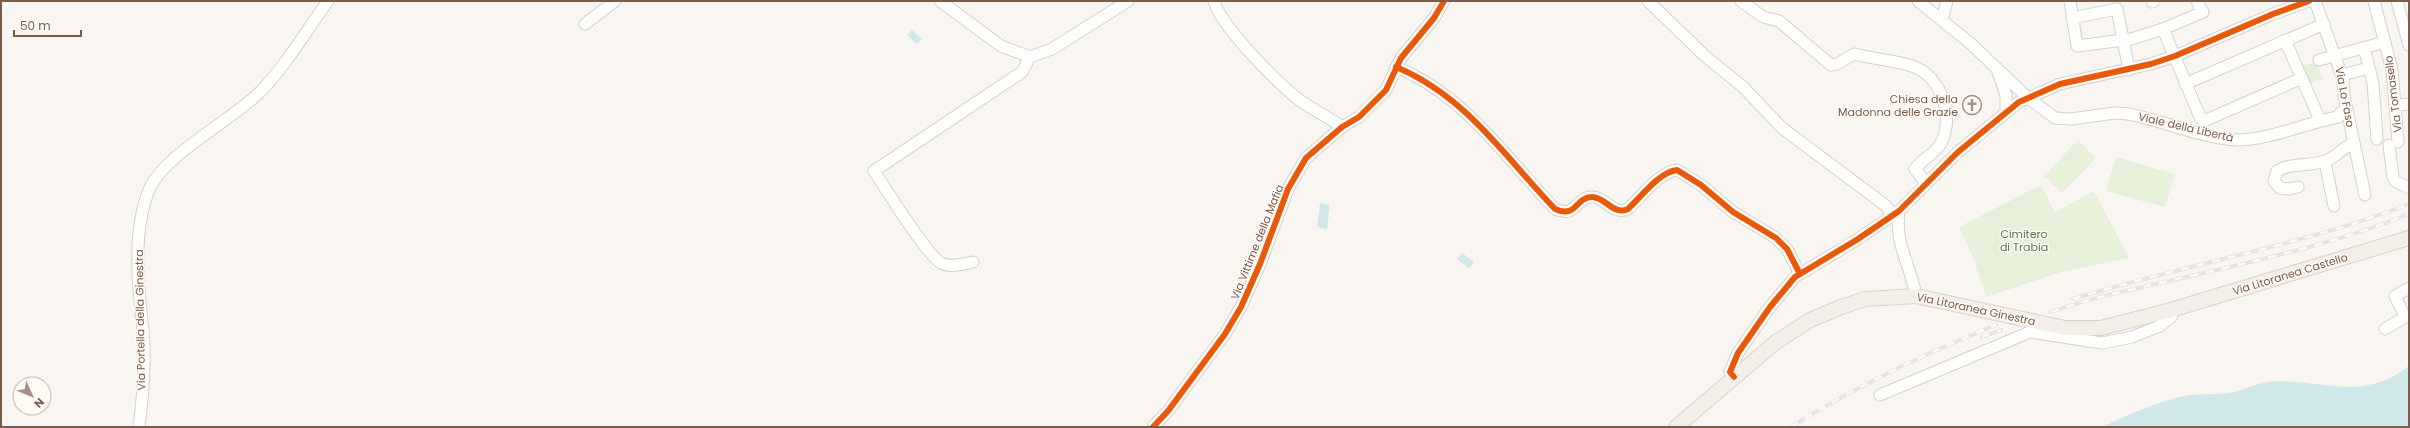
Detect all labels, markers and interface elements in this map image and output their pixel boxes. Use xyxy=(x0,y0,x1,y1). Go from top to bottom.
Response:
scale bar xyxy=(14,12,81,38)
text: 50 m xyxy=(20,17,51,34)
street label: Via Tomasello xyxy=(2380,55,2406,133)
street label: Via Lo Faso xyxy=(2331,66,2359,128)
place label: Chiesa della Madonna delle Grazie xyxy=(1838,91,1958,120)
church icon: Chiesa della Madonna delle Grazie xyxy=(1961,94,1983,116)
street label: Viale della Libertà xyxy=(2137,108,2235,146)
street label: Via Vittime della Mafia xyxy=(1227,182,1287,302)
park label: Cimitero di Trabia xyxy=(2000,226,2048,255)
street label: Via Portella della Ginestra xyxy=(131,249,149,391)
street label: Via Litoranea Castello xyxy=(2230,249,2350,299)
street label: Via Litoranea Ginestra xyxy=(1915,289,2037,329)
north arrow xyxy=(12,376,52,416)
text: N xyxy=(31,394,48,411)

